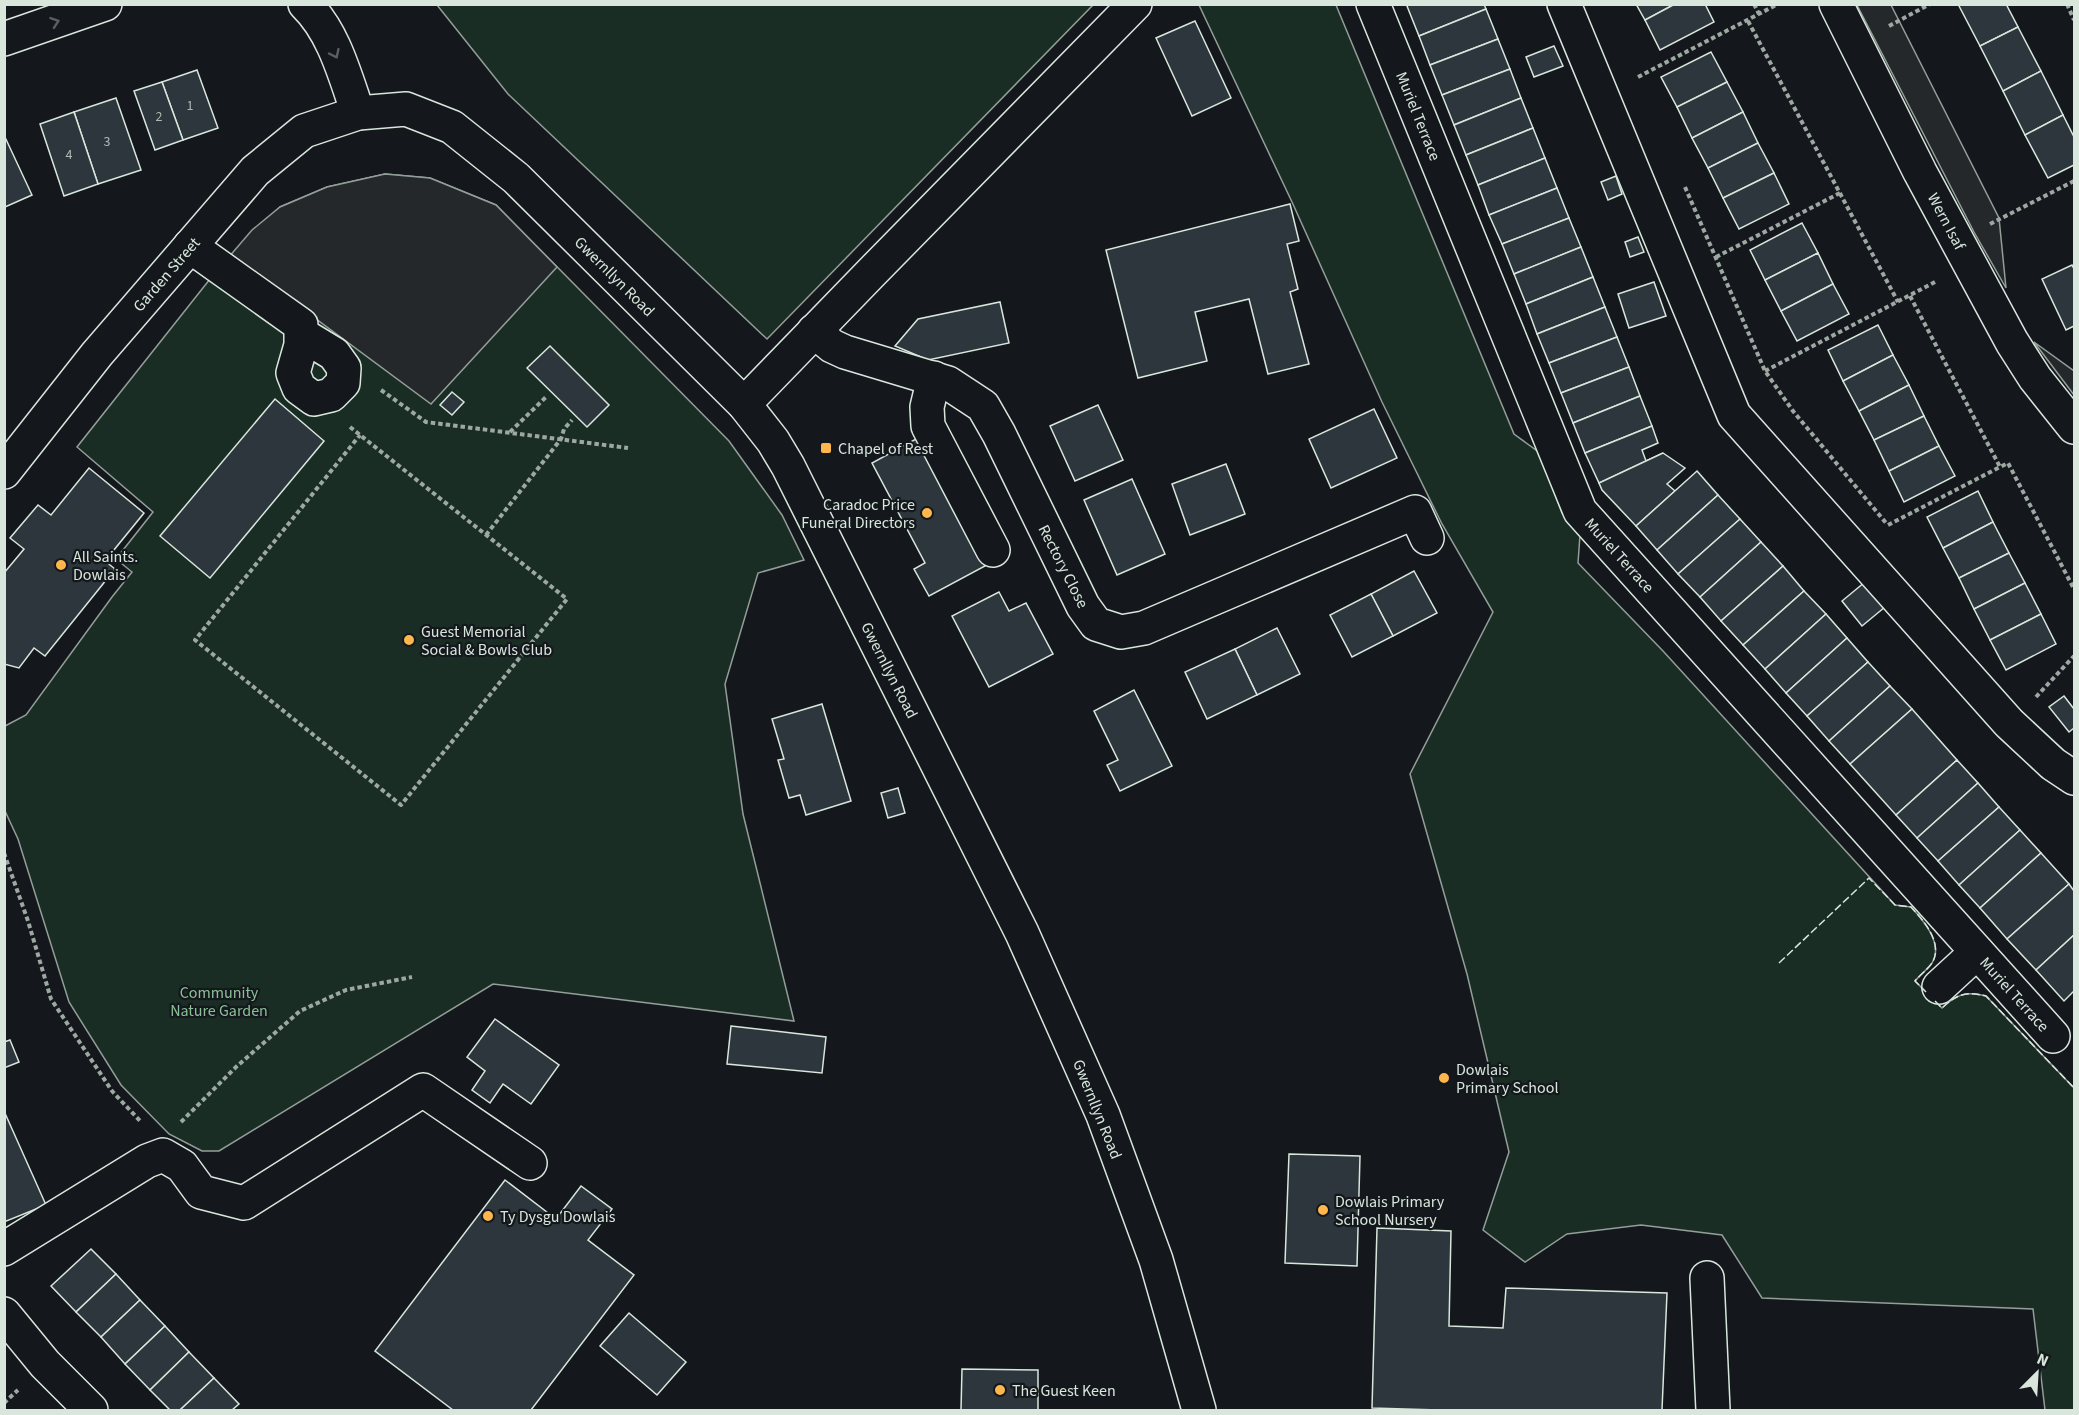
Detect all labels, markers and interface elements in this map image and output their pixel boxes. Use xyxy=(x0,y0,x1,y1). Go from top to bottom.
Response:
one-way arrow xyxy=(49,16,60,29)
one-way arrow xyxy=(328,47,340,58)
street label: Muriel Terrace xyxy=(1390,69,1446,164)
house number: 1 xyxy=(187,96,194,116)
house number: 2 xyxy=(156,107,163,127)
house number: 3 xyxy=(104,132,111,152)
house number: 4 xyxy=(66,145,73,165)
street label: Wern Isaf xyxy=(1922,189,1971,255)
street label: Garden Street xyxy=(128,232,206,317)
street label: Gwernllyn Road xyxy=(569,232,659,322)
place label: Chapel of Rest xyxy=(838,438,934,460)
marker: Chapel of Rest xyxy=(819,441,833,455)
place label: Caradoc Price Funeral Directors xyxy=(801,494,915,534)
marker: Caradoc Price Funeral Directors xyxy=(920,506,934,520)
street label: Muriel Terrace xyxy=(1580,513,1659,598)
street label: Rectory Close xyxy=(1033,521,1094,612)
place label: All Saints. Dowlais xyxy=(73,546,138,586)
marker: All Saints. Dowlais xyxy=(54,558,68,572)
street label: Gwernllyn Road xyxy=(855,618,923,722)
place label: Guest Memorial Social & Bowls Club xyxy=(421,621,552,661)
marker: Guest Memorial Social & Bowls Club xyxy=(402,633,416,647)
street label: Muriel Terrace xyxy=(1975,952,2054,1037)
park label: Community Nature Garden xyxy=(170,982,268,1022)
street label: Gwernllyn Road xyxy=(1067,1056,1127,1162)
place label: Dowlais Primary School xyxy=(1456,1059,1558,1099)
marker: Dowlais Primary School xyxy=(1437,1071,1451,1085)
place label: Dowlais Primary School Nursery xyxy=(1335,1191,1445,1231)
marker: Dowlais Primary School Nursery xyxy=(1316,1203,1330,1217)
place label: Ty Dysgu Dowlais xyxy=(500,1206,616,1228)
marker: Ty Dysgu Dowlais xyxy=(481,1209,495,1223)
north arrow xyxy=(2007,1343,2067,1403)
text: N xyxy=(2033,1348,2052,1372)
place label: The Guest Keen xyxy=(1012,1380,1116,1402)
marker: The Guest Keen xyxy=(993,1383,1007,1397)

